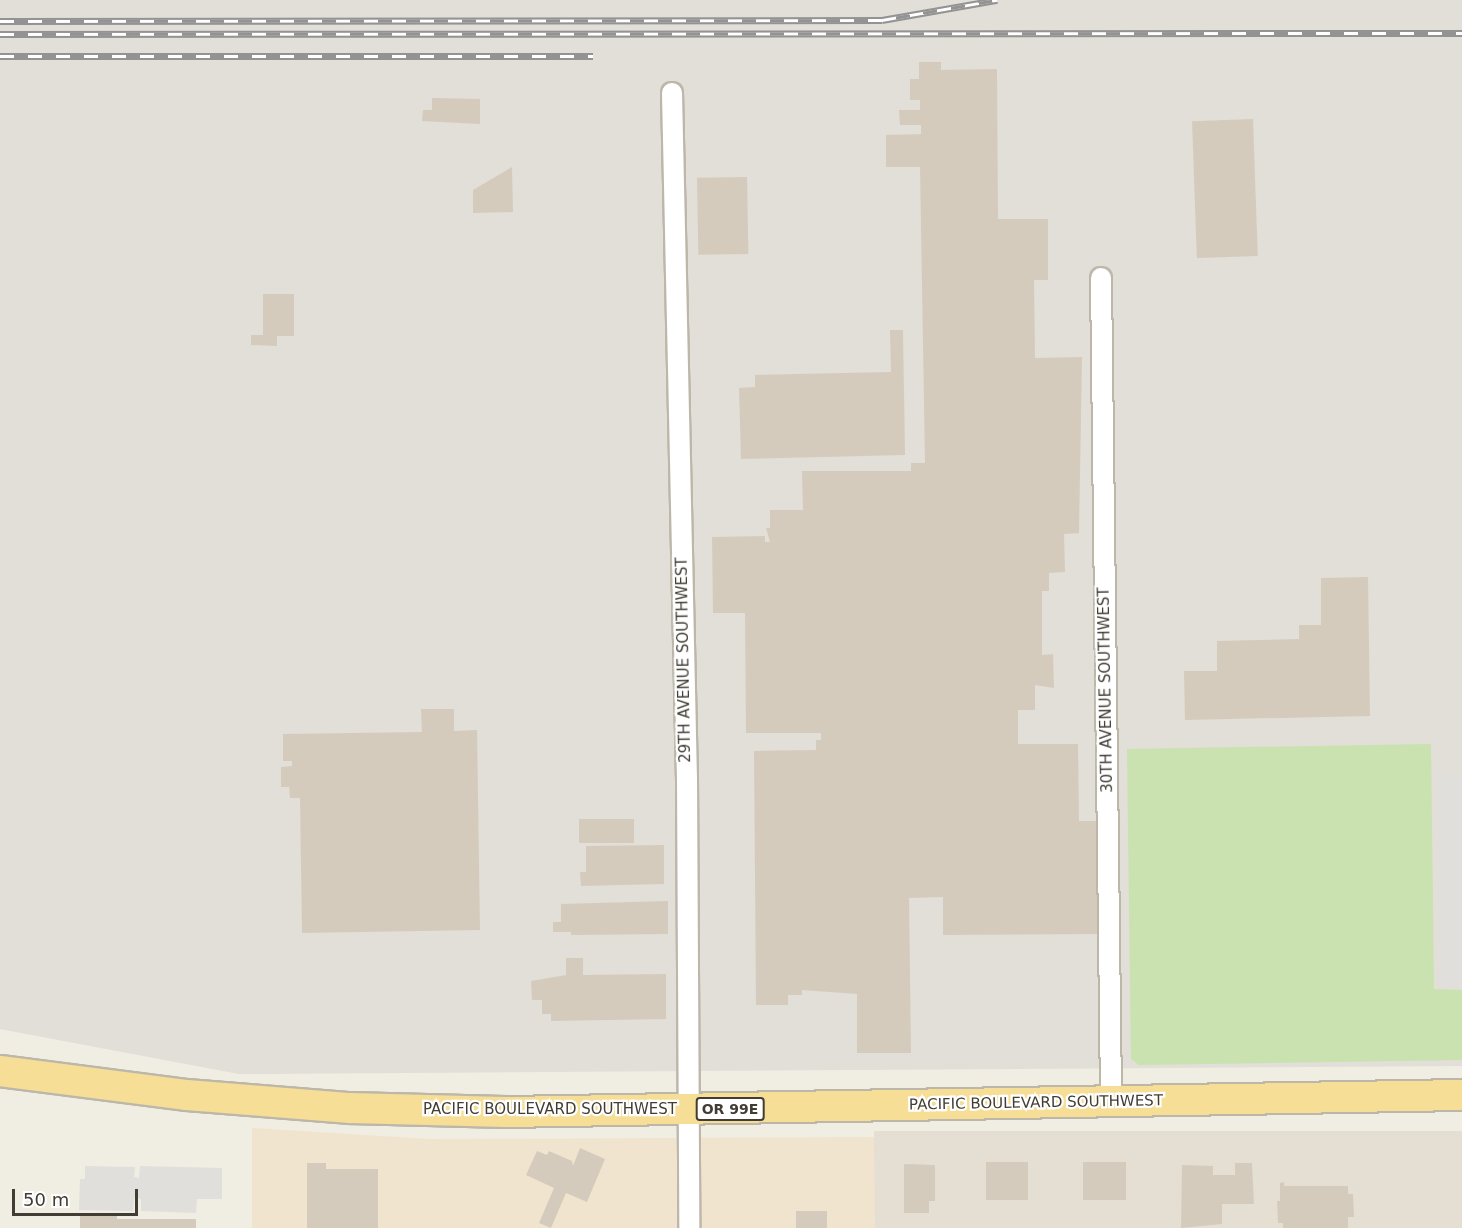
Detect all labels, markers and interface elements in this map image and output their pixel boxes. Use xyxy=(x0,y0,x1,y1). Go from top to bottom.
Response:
street label: 29TH AVENUE SOUTHWEST xyxy=(673,557,695,763)
street label: 30TH AVENUE SOUTHWEST xyxy=(1095,587,1117,793)
street label: PACIFIC BOULEVARD SOUTHWEST xyxy=(909,1092,1163,1114)
road number: OR 99E xyxy=(696,1098,764,1120)
street label: PACIFIC BOULEVARD SOUTHWEST xyxy=(423,1101,677,1119)
scale bar xyxy=(15,1177,141,1215)
text: 50 m xyxy=(23,1189,69,1210)

